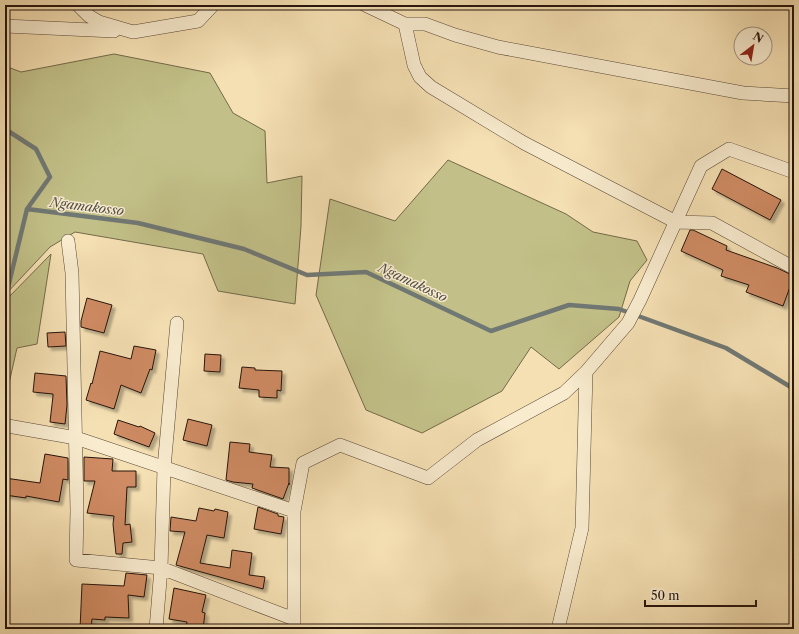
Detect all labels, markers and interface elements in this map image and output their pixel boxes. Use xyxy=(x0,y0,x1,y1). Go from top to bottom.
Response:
north arrow xyxy=(733,26,773,66)
text: N xyxy=(750,29,766,46)
water label: Ngamakosso xyxy=(48,193,125,218)
water label: Ngamakosso xyxy=(375,259,450,305)
scale bar xyxy=(645,582,756,608)
text: 50 m xyxy=(651,588,680,603)

